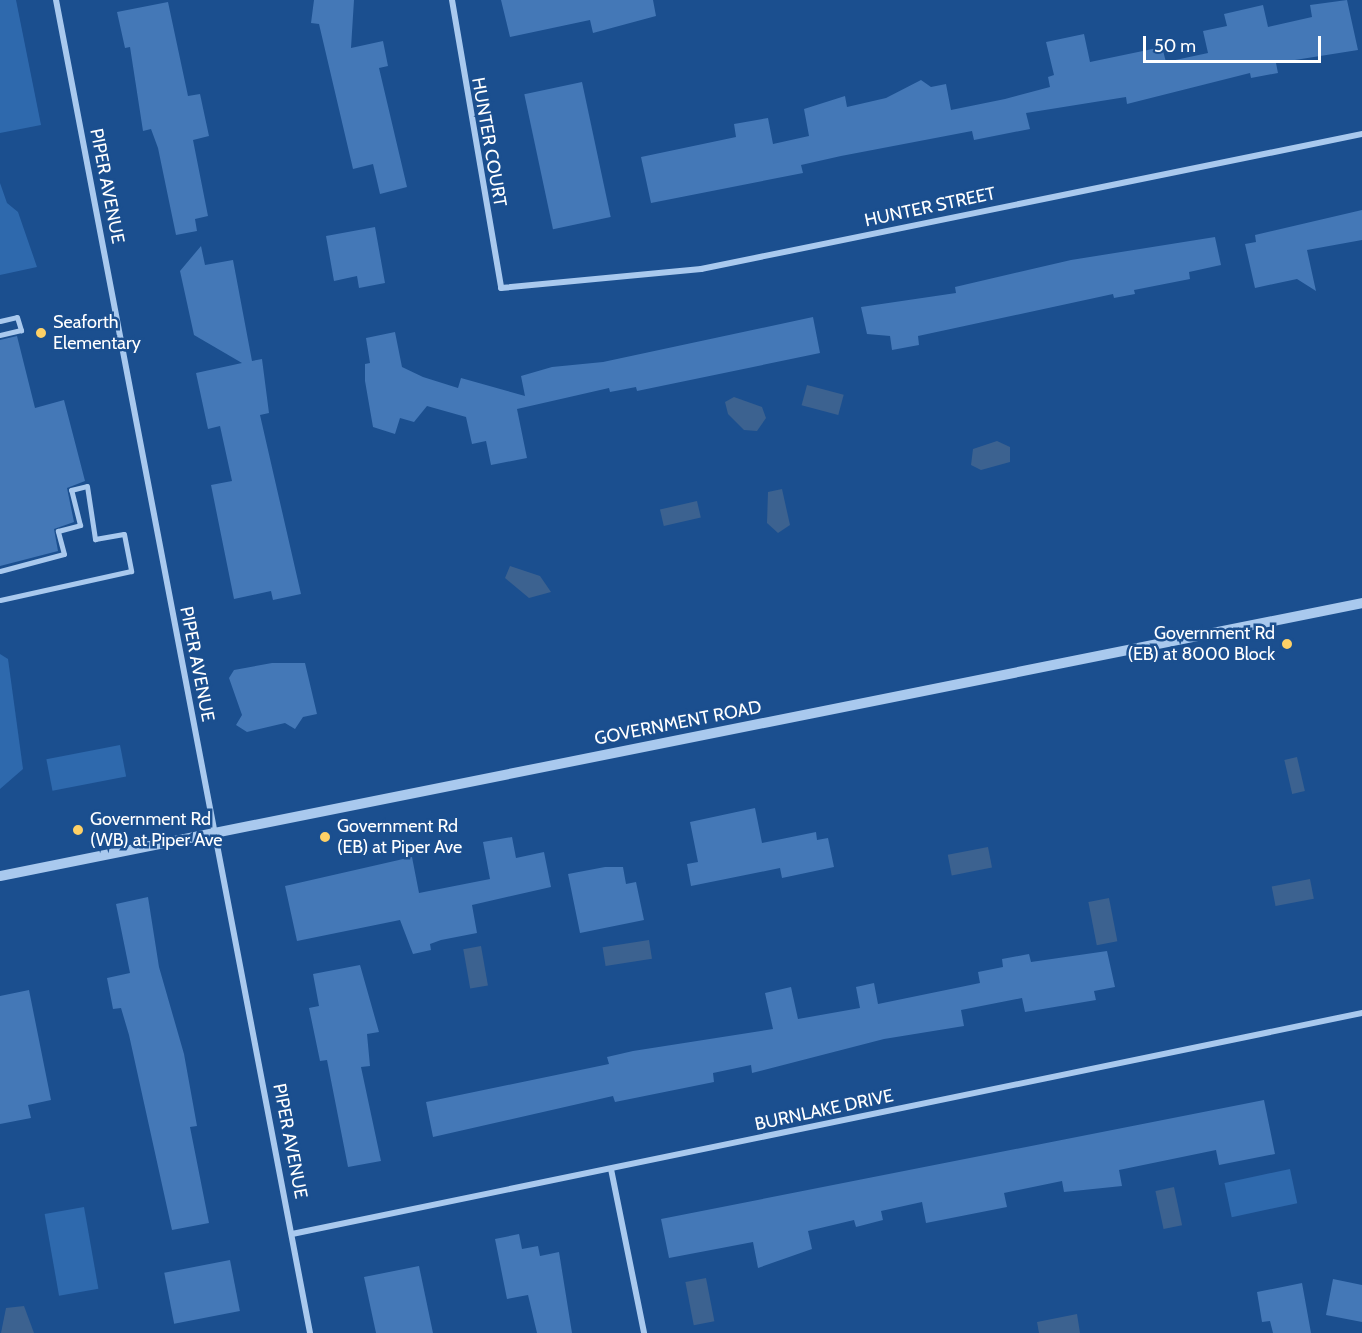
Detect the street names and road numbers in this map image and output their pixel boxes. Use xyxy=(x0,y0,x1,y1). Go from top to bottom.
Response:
street label: HUNTER COURT xyxy=(467,76,511,208)
street label: PIPER AVENUE xyxy=(85,127,129,245)
street label: HUNTER STREET xyxy=(863,183,997,231)
street label: PIPER AVENUE xyxy=(175,605,219,723)
street label: GOVERNMENT ROAD xyxy=(593,696,763,750)
street label: PIPER AVENUE xyxy=(268,1082,312,1200)
street label: BURNLAKE DRIVE xyxy=(753,1085,895,1135)

